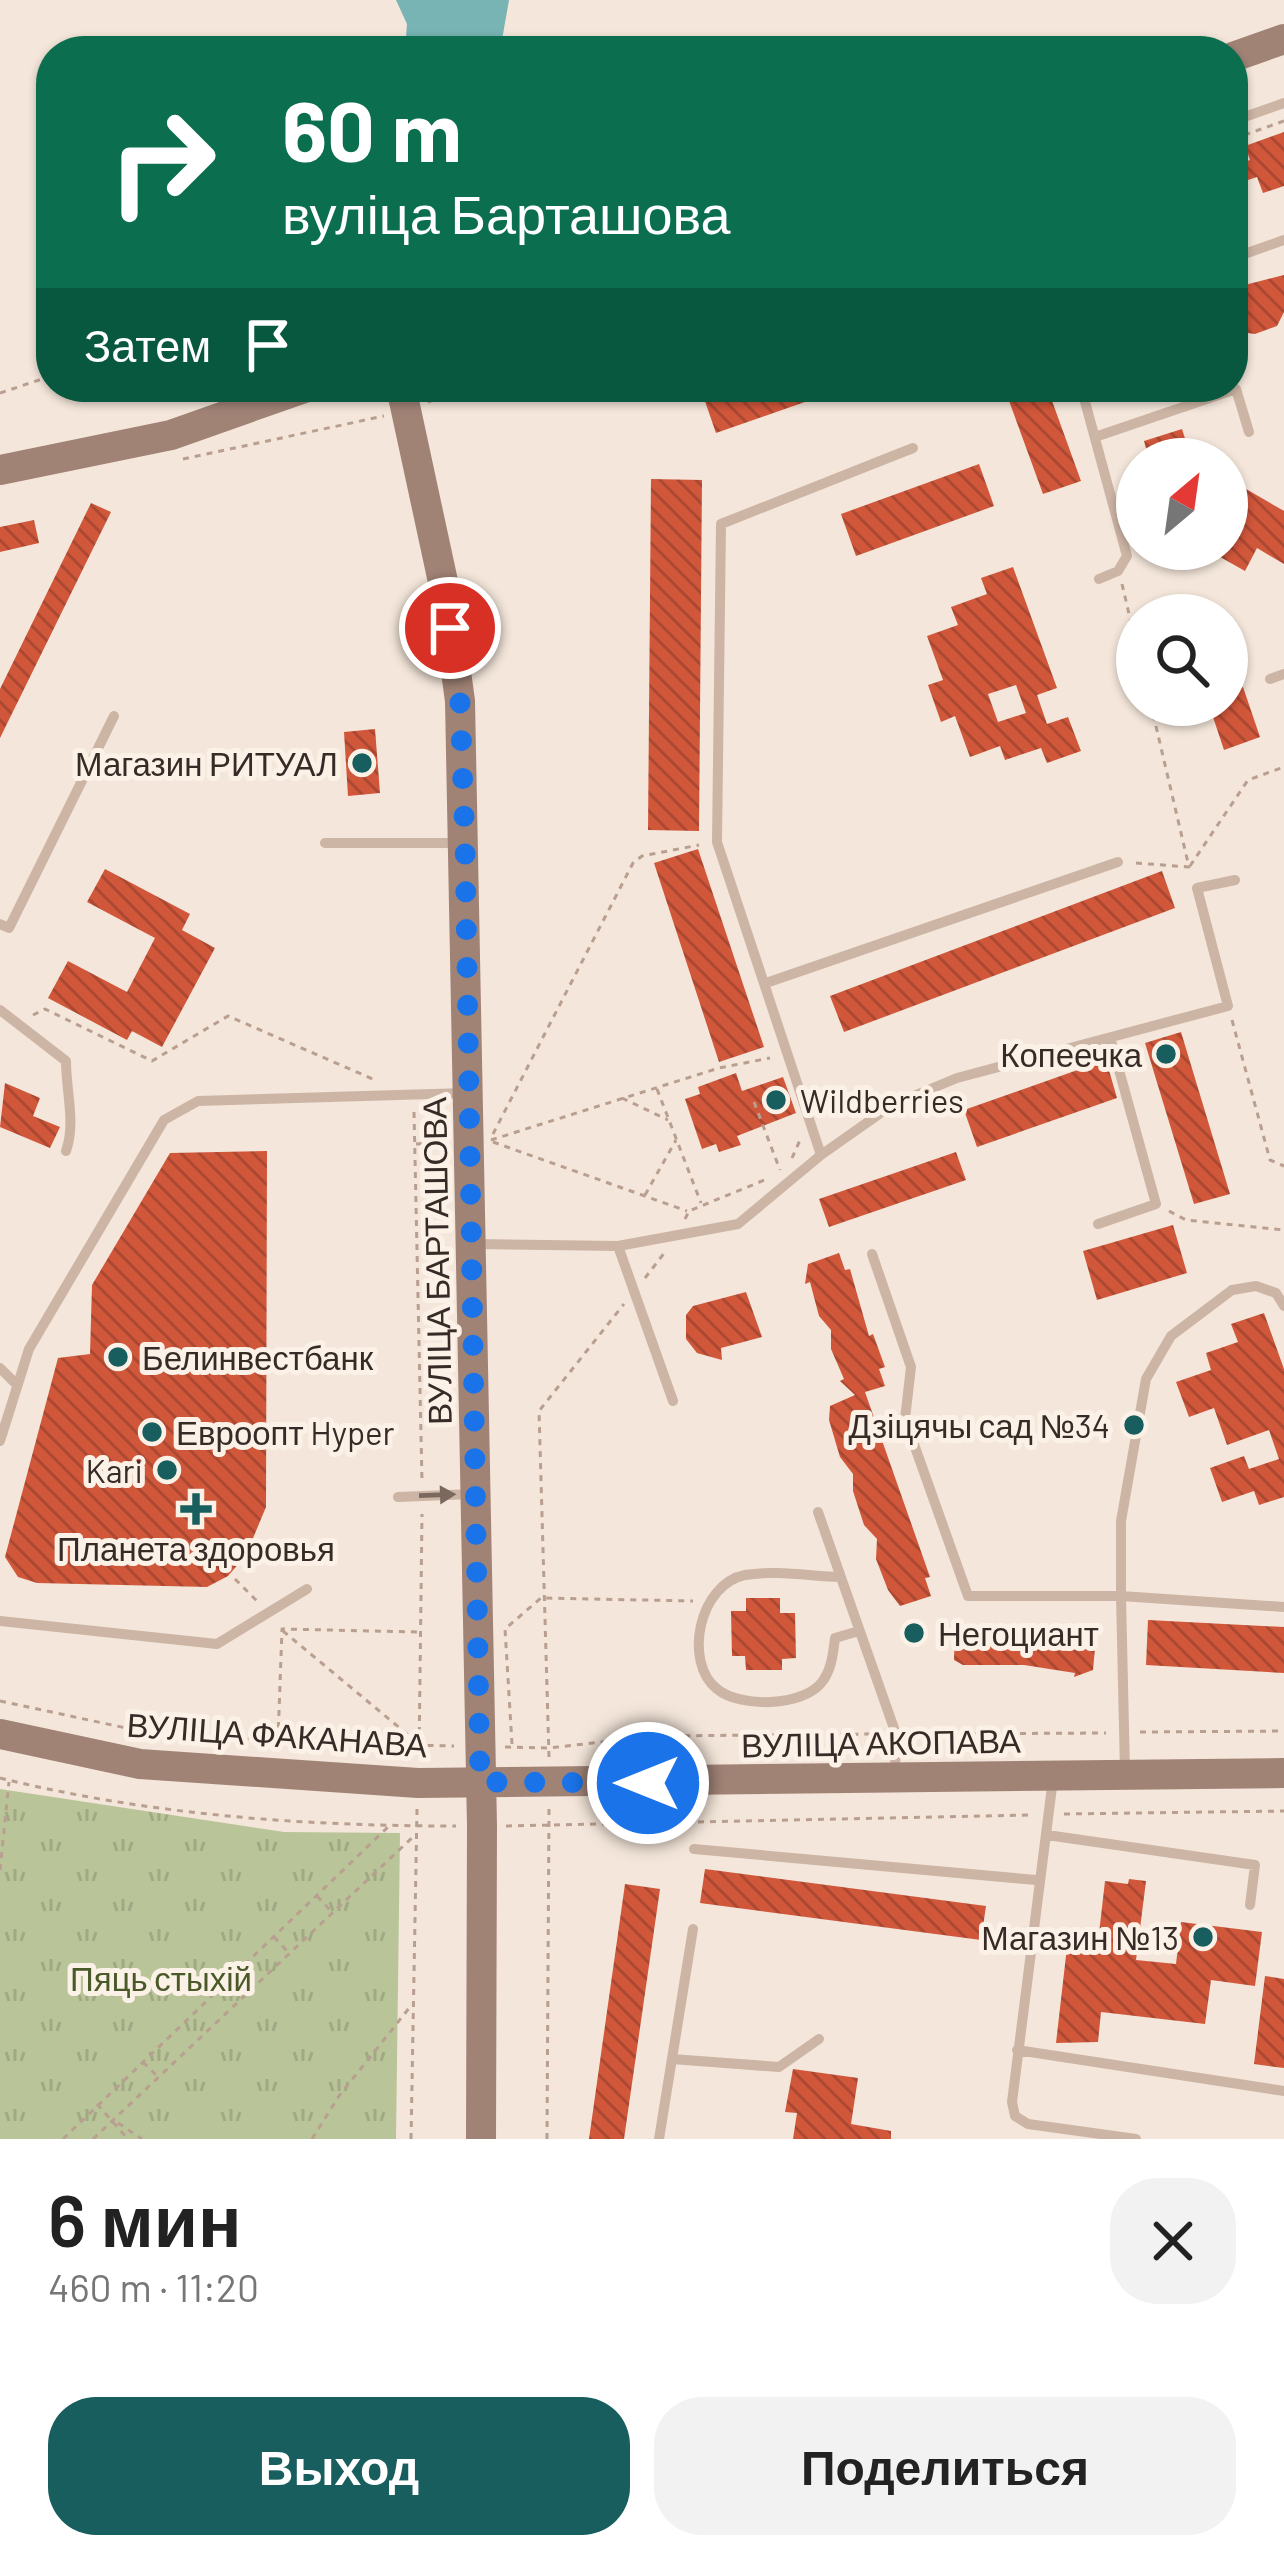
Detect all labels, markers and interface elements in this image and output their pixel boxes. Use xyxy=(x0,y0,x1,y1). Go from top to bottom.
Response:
text: 60 m xyxy=(282,78,462,179)
icon: right xyxy=(84,84,240,240)
text: вуліца Барташова xyxy=(282,180,731,245)
icon: arrive xyxy=(235,312,301,378)
text: Затем xyxy=(84,317,211,371)
north arrow xyxy=(1116,438,1248,570)
map controls xyxy=(1116,438,1248,726)
pin xyxy=(399,577,501,679)
button: search xyxy=(1116,594,1248,726)
icon: arrive xyxy=(417,595,483,661)
place label: Магазин РИТУАЛ xyxy=(75,743,338,783)
marker: Магазин РИТУАЛ xyxy=(349,750,375,776)
place label: Копеечка xyxy=(1000,1034,1143,1074)
marker: Копеечка xyxy=(1153,1041,1179,1067)
place label: Wildberries xyxy=(800,1080,964,1120)
marker: Wildberries xyxy=(763,1087,789,1113)
street label: ВУЛІЦА БАРТАШОВА xyxy=(413,1097,459,1425)
place label: Белинвестбанк xyxy=(142,1337,374,1377)
marker: Белинвестбанк xyxy=(105,1344,131,1370)
place label: Дзіцячы сад №34 xyxy=(849,1405,1110,1445)
place label: Евроопт Hyper xyxy=(176,1412,395,1452)
marker: Дзіцячы сад №34 xyxy=(1121,1412,1147,1438)
marker: Евроопт Hyper xyxy=(139,1419,165,1445)
place label: Kari xyxy=(86,1450,143,1490)
marker: Kari xyxy=(154,1457,180,1483)
one-way arrow xyxy=(419,1485,457,1504)
marker: Планета здоровья xyxy=(183,1496,209,1522)
place label: Планета здоровья xyxy=(57,1528,335,1568)
place label: Негоциант xyxy=(938,1613,1099,1653)
marker: Негоциант xyxy=(901,1620,927,1646)
street label: ВУЛІЦА ФАКАНАВА xyxy=(125,1704,429,1764)
position arrow xyxy=(585,1720,711,1846)
street label: ВУЛІЦА АКОПАВА xyxy=(741,1720,1021,1764)
place label: Магазин №13 xyxy=(981,1917,1179,1957)
marker: Магазин №13 xyxy=(1190,1924,1216,1950)
park label: Пяць стыхій xyxy=(70,1958,252,1998)
text: 6 мин xyxy=(48,2175,242,2261)
button: close xyxy=(1110,2178,1236,2304)
text: 460 m · 11:20 xyxy=(48,2263,259,2310)
button: Выход xyxy=(48,2397,630,2535)
button: Поделиться xyxy=(654,2397,1236,2535)

